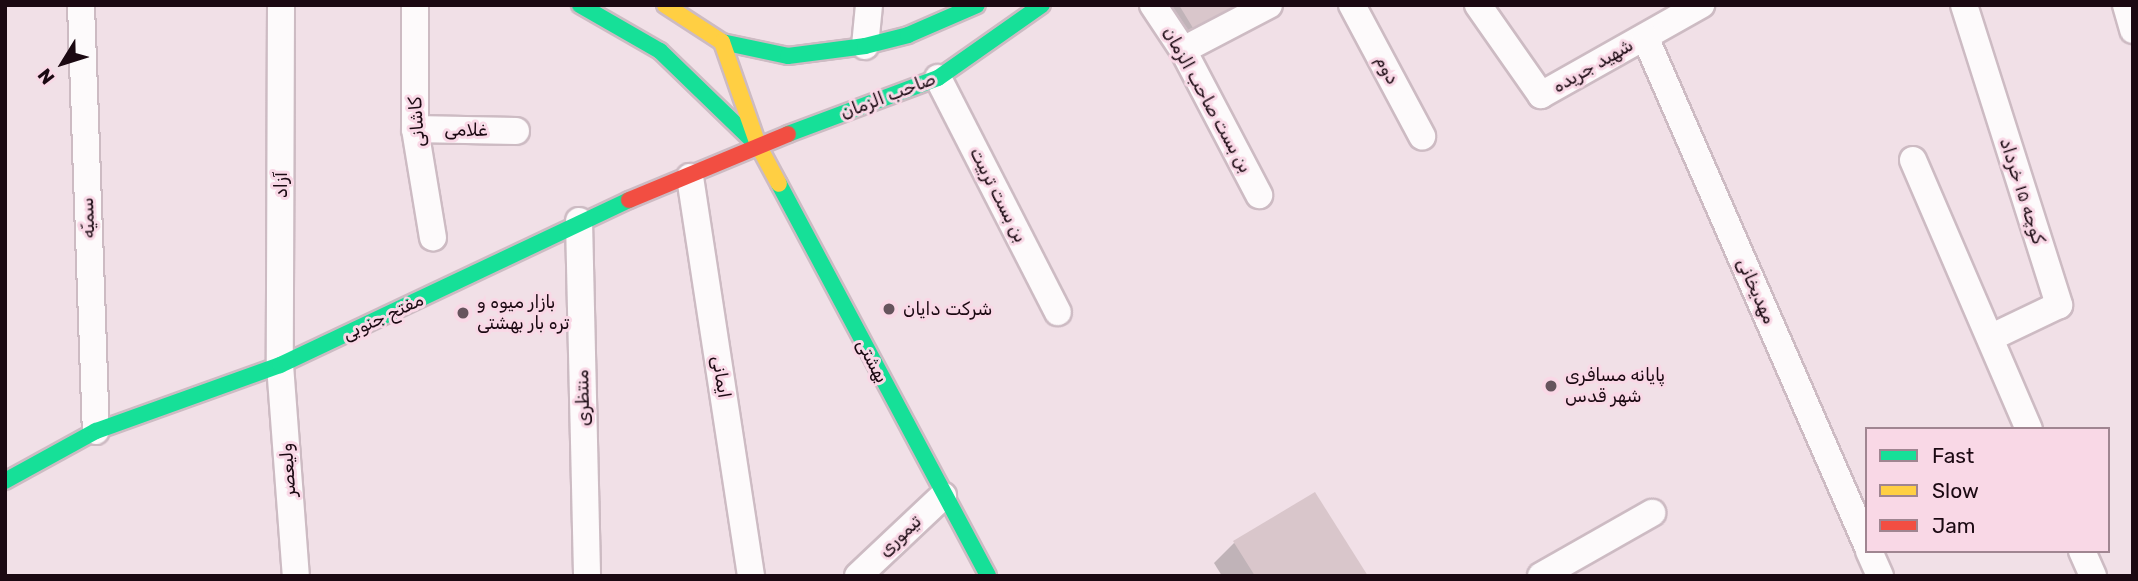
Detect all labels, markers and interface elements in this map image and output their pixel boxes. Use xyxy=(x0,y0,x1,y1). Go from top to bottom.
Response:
street label: بن بست صاحب الزمان xyxy=(1158,23,1256,177)
north arrow xyxy=(28,28,98,98)
street label: شهید جریده xyxy=(1549,34,1637,98)
street label: دوم xyxy=(1371,52,1403,88)
text: N xyxy=(33,64,59,89)
street label: صاحب الزمان xyxy=(837,68,939,124)
street label: کاشانی xyxy=(404,96,430,148)
street label: غلامی xyxy=(444,119,488,141)
street label: کوچه ۱۵ خرداد xyxy=(1995,135,2049,247)
street label: بن بست تربیت xyxy=(965,144,1031,246)
street label: آزاد xyxy=(270,172,292,198)
street label: سمیّه xyxy=(76,197,100,239)
street label: مهدیخانی xyxy=(1732,255,1780,327)
street label: مفتح جنوبی xyxy=(339,289,427,345)
place label: بازار میوه و تره بار بهشتی xyxy=(477,292,570,334)
place label: شرکت دایان xyxy=(903,298,992,320)
marker: شرکت دایان xyxy=(881,301,897,317)
marker: بازار میوه و تره بار بهشتی xyxy=(455,305,471,321)
street label: بهشتی xyxy=(851,335,893,387)
street label: ایمانی xyxy=(707,354,735,400)
place label: پایانه مسافری شهر قدس xyxy=(1565,365,1665,408)
street label: منتظری xyxy=(572,370,594,426)
marker: پایانه مسافری شهر قدس xyxy=(1543,378,1559,394)
legend xyxy=(1865,427,2110,553)
street label: ولیعصر xyxy=(275,442,301,498)
text: Fast xyxy=(1932,443,1974,468)
text: Slow xyxy=(1932,478,1979,503)
street label: تیموری xyxy=(874,511,926,561)
text: Jam xyxy=(1932,513,1976,538)

